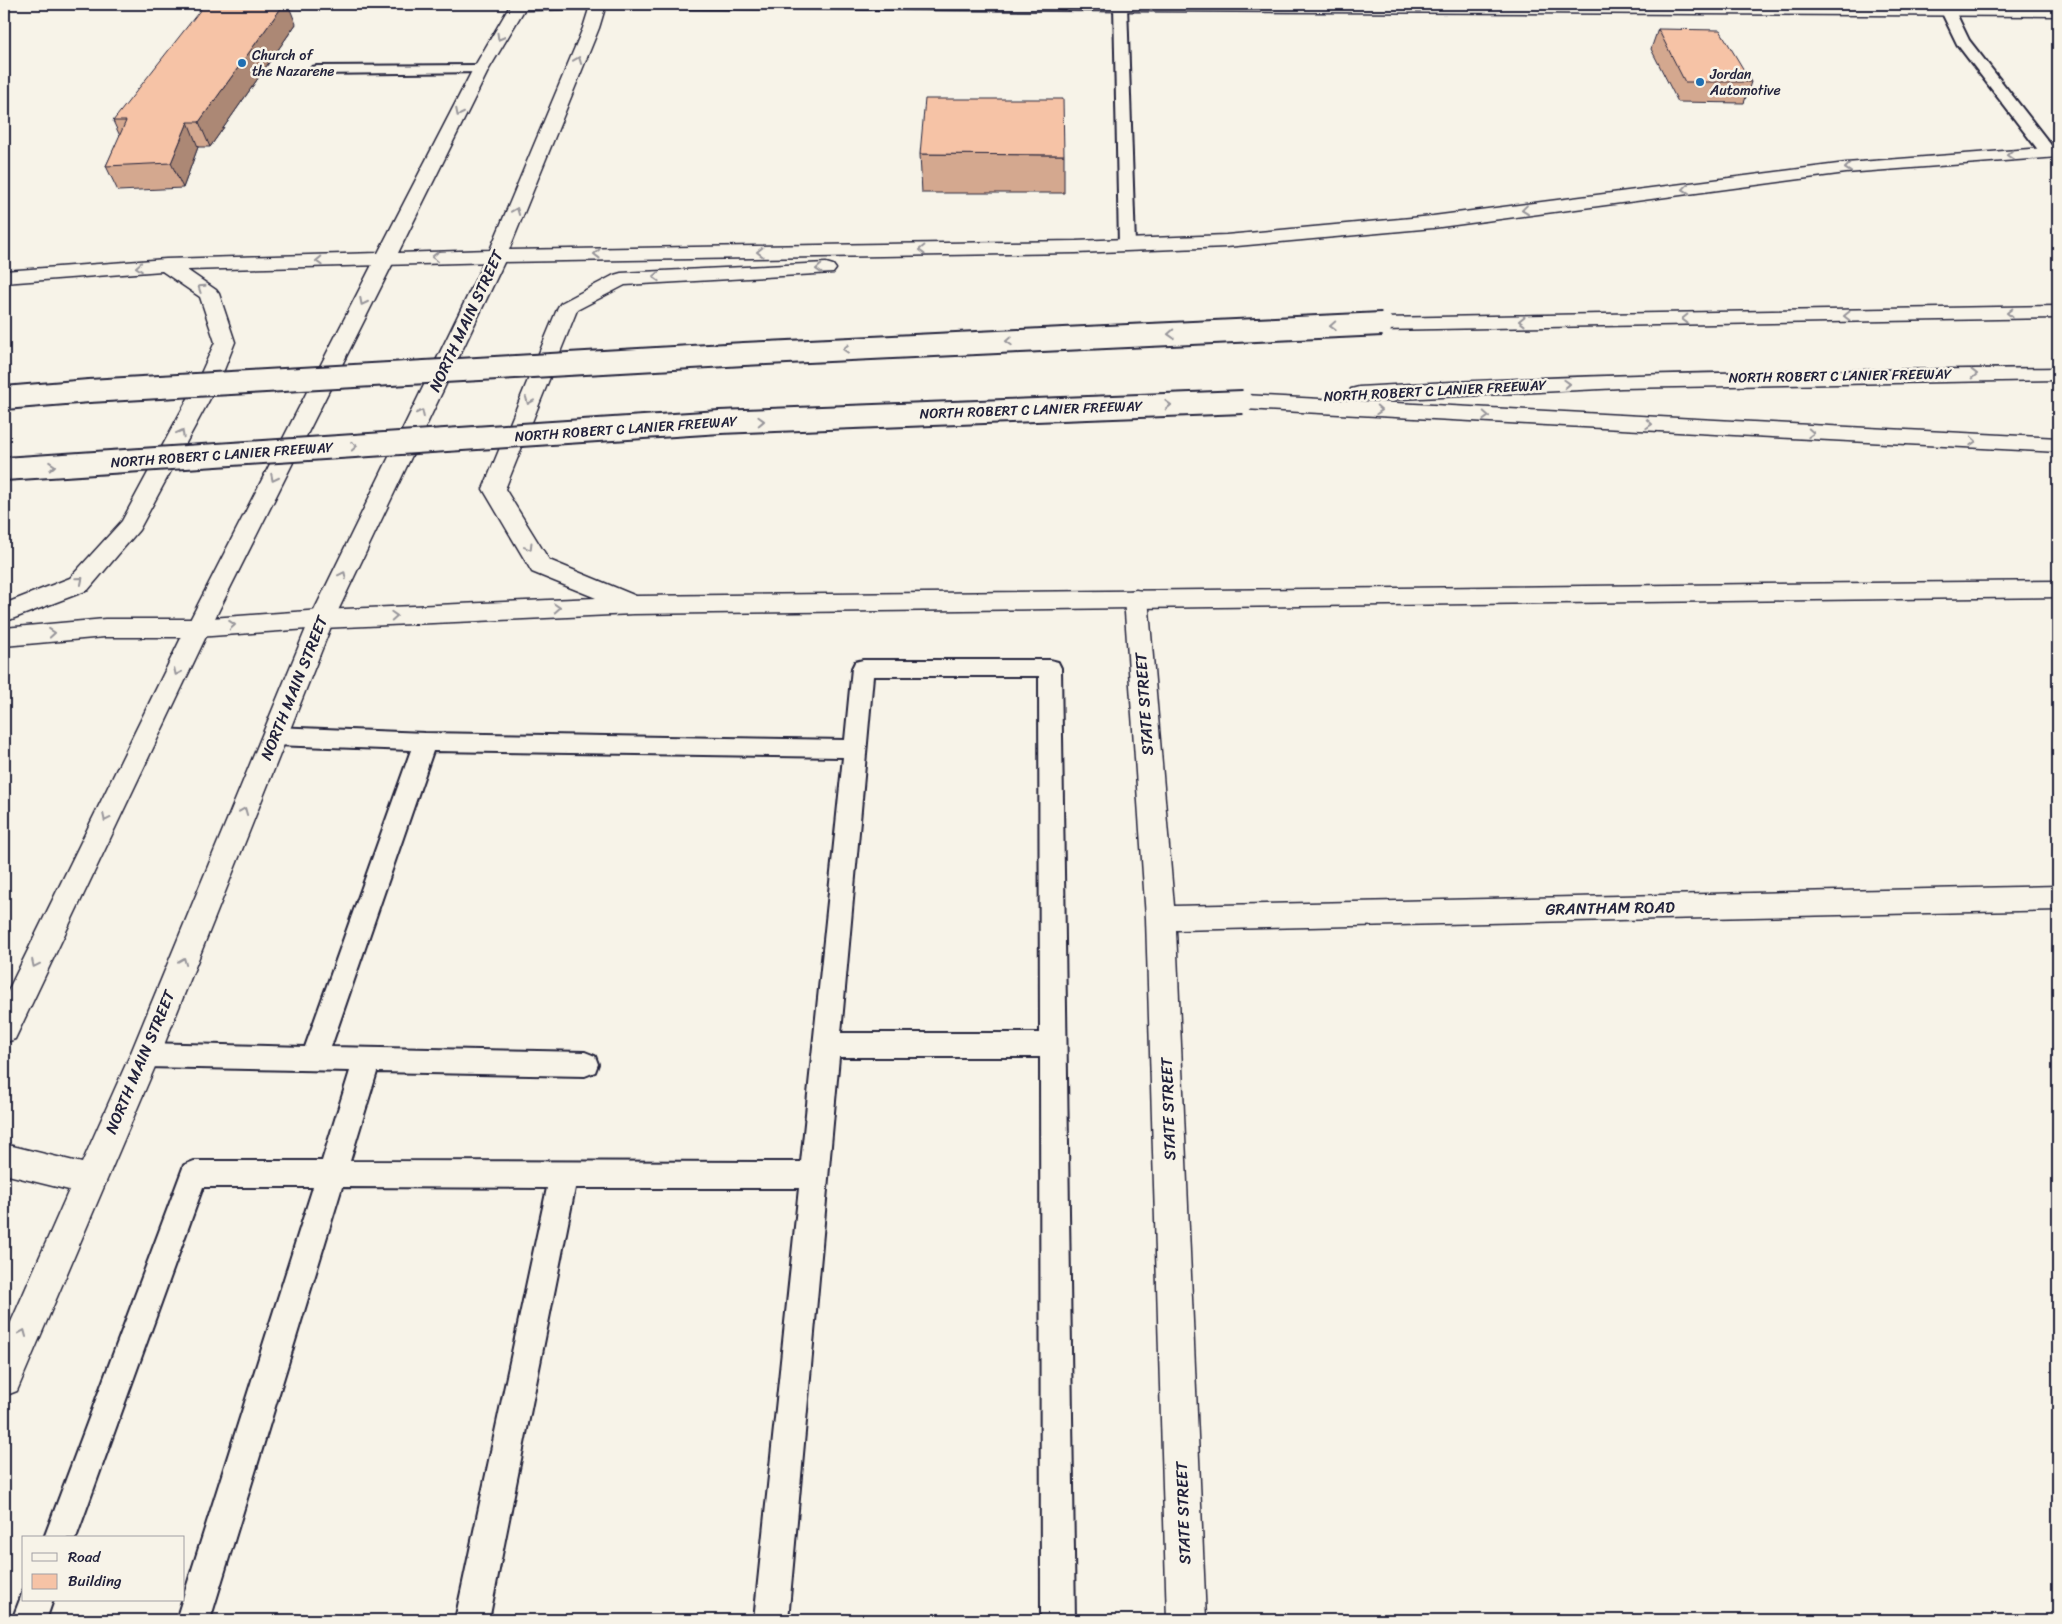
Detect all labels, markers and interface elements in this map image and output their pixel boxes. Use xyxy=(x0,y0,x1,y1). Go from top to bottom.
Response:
one-way arrow xyxy=(496,31,506,40)
place label: Church of the Nazarene xyxy=(252,43,334,84)
one-way arrow xyxy=(571,56,582,65)
marker: Church of the Nazarene xyxy=(236,57,248,69)
place label: Jordan Automotive xyxy=(1709,62,1781,103)
marker: Jordan Automotive xyxy=(1694,76,1706,88)
one-way arrow xyxy=(455,107,465,116)
one-way arrow xyxy=(2005,150,2013,161)
one-way arrow xyxy=(1843,162,1851,173)
one-way arrow xyxy=(1682,183,1691,193)
one-way arrow xyxy=(1521,204,1530,214)
one-way arrow xyxy=(510,207,520,215)
street label: NORTH MAIN STREET xyxy=(420,244,512,397)
one-way arrow xyxy=(918,244,926,255)
one-way arrow xyxy=(756,247,764,257)
one-way arrow xyxy=(593,249,601,259)
one-way arrow xyxy=(431,252,439,263)
one-way arrow xyxy=(315,255,323,266)
one-way arrow xyxy=(135,261,143,272)
one-way arrow xyxy=(814,264,822,275)
one-way arrow xyxy=(652,272,660,283)
one-way arrow xyxy=(197,285,206,294)
one-way arrow xyxy=(359,297,369,306)
one-way arrow xyxy=(2005,308,2013,318)
one-way arrow xyxy=(1843,311,1850,321)
one-way arrow xyxy=(1680,313,1688,324)
one-way arrow xyxy=(1518,316,1526,327)
one-way arrow xyxy=(1329,321,1337,332)
one-way arrow xyxy=(1167,328,1175,339)
one-way arrow xyxy=(1004,336,1012,347)
one-way arrow xyxy=(842,344,850,355)
street label: NORTH ROBERT C LANIER FREEWAY xyxy=(1728,362,1953,390)
one-way arrow xyxy=(1970,369,1978,379)
street label: NORTH ROBERT C LANIER FREEWAY xyxy=(1323,373,1548,409)
one-way arrow xyxy=(1564,379,1571,389)
street label: NORTH ROBERT C LANIER FREEWAY xyxy=(919,394,1144,426)
one-way arrow xyxy=(525,396,536,405)
one-way arrow xyxy=(1164,400,1172,410)
one-way arrow xyxy=(1375,404,1383,415)
one-way arrow xyxy=(415,409,426,418)
street label: NORTH ROBERT C LANIER FREEWAY xyxy=(514,409,739,449)
one-way arrow xyxy=(1483,410,1491,421)
one-way arrow xyxy=(757,415,765,426)
one-way arrow xyxy=(1645,419,1653,430)
one-way arrow xyxy=(1807,427,1815,438)
one-way arrow xyxy=(174,429,184,438)
street label: NORTH ROBERT C LANIER FREEWAY xyxy=(110,435,335,475)
one-way arrow xyxy=(1969,435,1977,446)
one-way arrow xyxy=(351,441,359,452)
one-way arrow xyxy=(49,461,57,472)
one-way arrow xyxy=(270,473,280,482)
one-way arrow xyxy=(522,542,532,551)
one-way arrow xyxy=(337,571,347,580)
one-way arrow xyxy=(75,577,84,586)
one-way arrow xyxy=(553,603,561,614)
street label: NORTH MAIN STREET xyxy=(252,610,337,765)
one-way arrow xyxy=(391,610,399,621)
one-way arrow xyxy=(228,620,236,631)
one-way arrow xyxy=(49,628,57,639)
street label: STATE STREET xyxy=(1126,651,1162,756)
one-way arrow xyxy=(173,666,183,675)
one-way arrow xyxy=(238,807,248,816)
one-way arrow xyxy=(102,813,112,822)
street label: GRANTHAM ROAD xyxy=(1545,892,1675,924)
one-way arrow xyxy=(177,957,187,966)
one-way arrow xyxy=(31,959,42,968)
street label: NORTH MAIN STREET xyxy=(97,985,184,1138)
street label: STATE STREET xyxy=(1152,1056,1184,1161)
one-way arrow xyxy=(17,1329,28,1338)
street label: STATE STREET xyxy=(1167,1460,1199,1565)
legend xyxy=(22,1536,185,1602)
text: Road xyxy=(68,1544,101,1570)
text: Building xyxy=(68,1568,122,1594)

